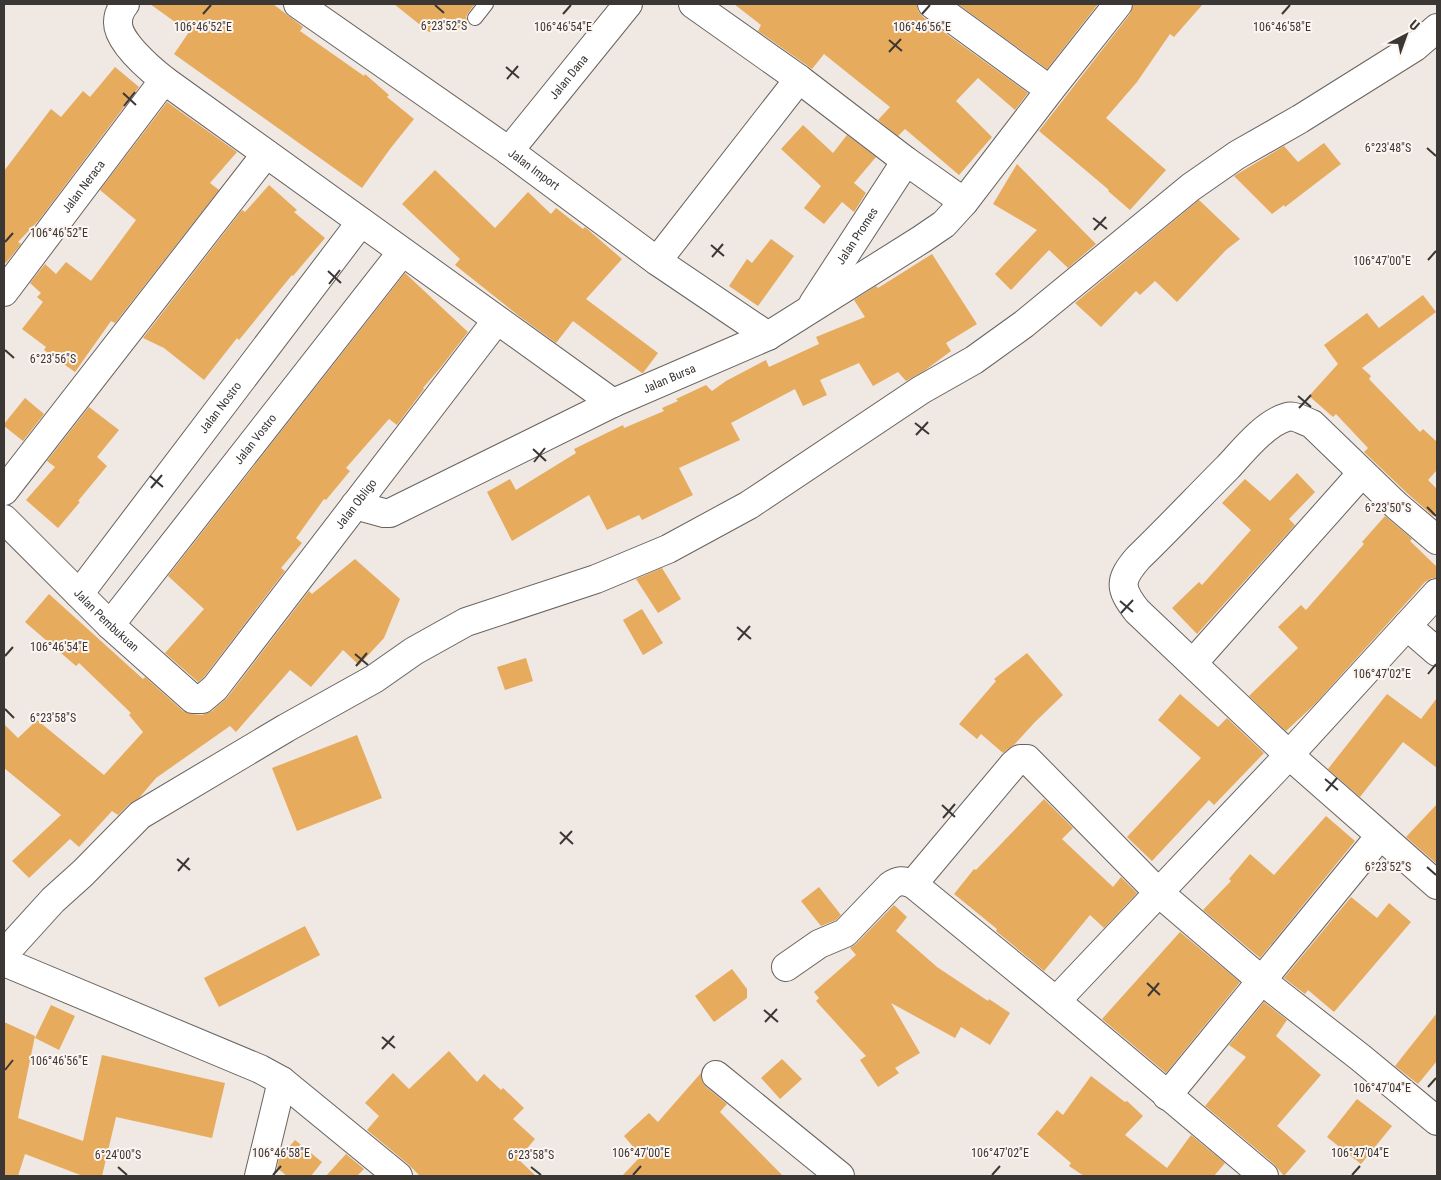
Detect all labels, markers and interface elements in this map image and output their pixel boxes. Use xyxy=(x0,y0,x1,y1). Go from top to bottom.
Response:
north arrow xyxy=(1381,10,1431,60)
text: U xyxy=(1406,17,1423,34)
text: 6°23'52"S xyxy=(421,19,467,33)
text: 106°46'52"E xyxy=(174,20,232,34)
text: 106°46'54"E xyxy=(534,20,592,34)
text: 106°46'56"E xyxy=(893,20,951,34)
text: 106°46'58"E xyxy=(1253,20,1311,34)
street label: Jalan Dana xyxy=(547,52,591,102)
text: 6°23'48"S xyxy=(1365,141,1411,155)
street label: Jalan Import xyxy=(505,146,562,193)
street label: Jalan Neraca xyxy=(59,157,108,216)
street label: Jalan Promes xyxy=(834,205,881,267)
text: 106°46'52"E xyxy=(30,226,88,240)
text: 106°47'00"E xyxy=(1353,254,1411,268)
text: 6°23'56"S xyxy=(30,352,76,366)
street label: Jalan Bursa xyxy=(641,361,698,396)
street label: Jalan Nostro xyxy=(196,379,244,436)
street label: Jalan Vostro xyxy=(232,411,279,467)
street label: Jalan Obligo xyxy=(332,476,380,532)
text: 6°23'50"S xyxy=(1365,501,1411,515)
street label: Jalan Pembukuan xyxy=(71,586,142,655)
text: 106°46'54"E xyxy=(30,640,88,654)
text: 106°47'02"E xyxy=(1353,667,1411,681)
text: 6°23'58"S xyxy=(30,711,76,725)
text: 6°23'52"S xyxy=(1365,860,1411,874)
text: 106°46'56"E xyxy=(30,1054,88,1068)
text: 106°47'04"E xyxy=(1353,1081,1411,1095)
text: 106°46'58"E xyxy=(252,1146,310,1160)
text: 106°47'00"E xyxy=(612,1146,670,1160)
text: 106°47'02"E xyxy=(971,1146,1029,1160)
text: 106°47'04"E xyxy=(1331,1146,1389,1160)
text: 6°24'00"S xyxy=(95,1148,141,1162)
text: 6°23'58"S xyxy=(508,1148,554,1162)

